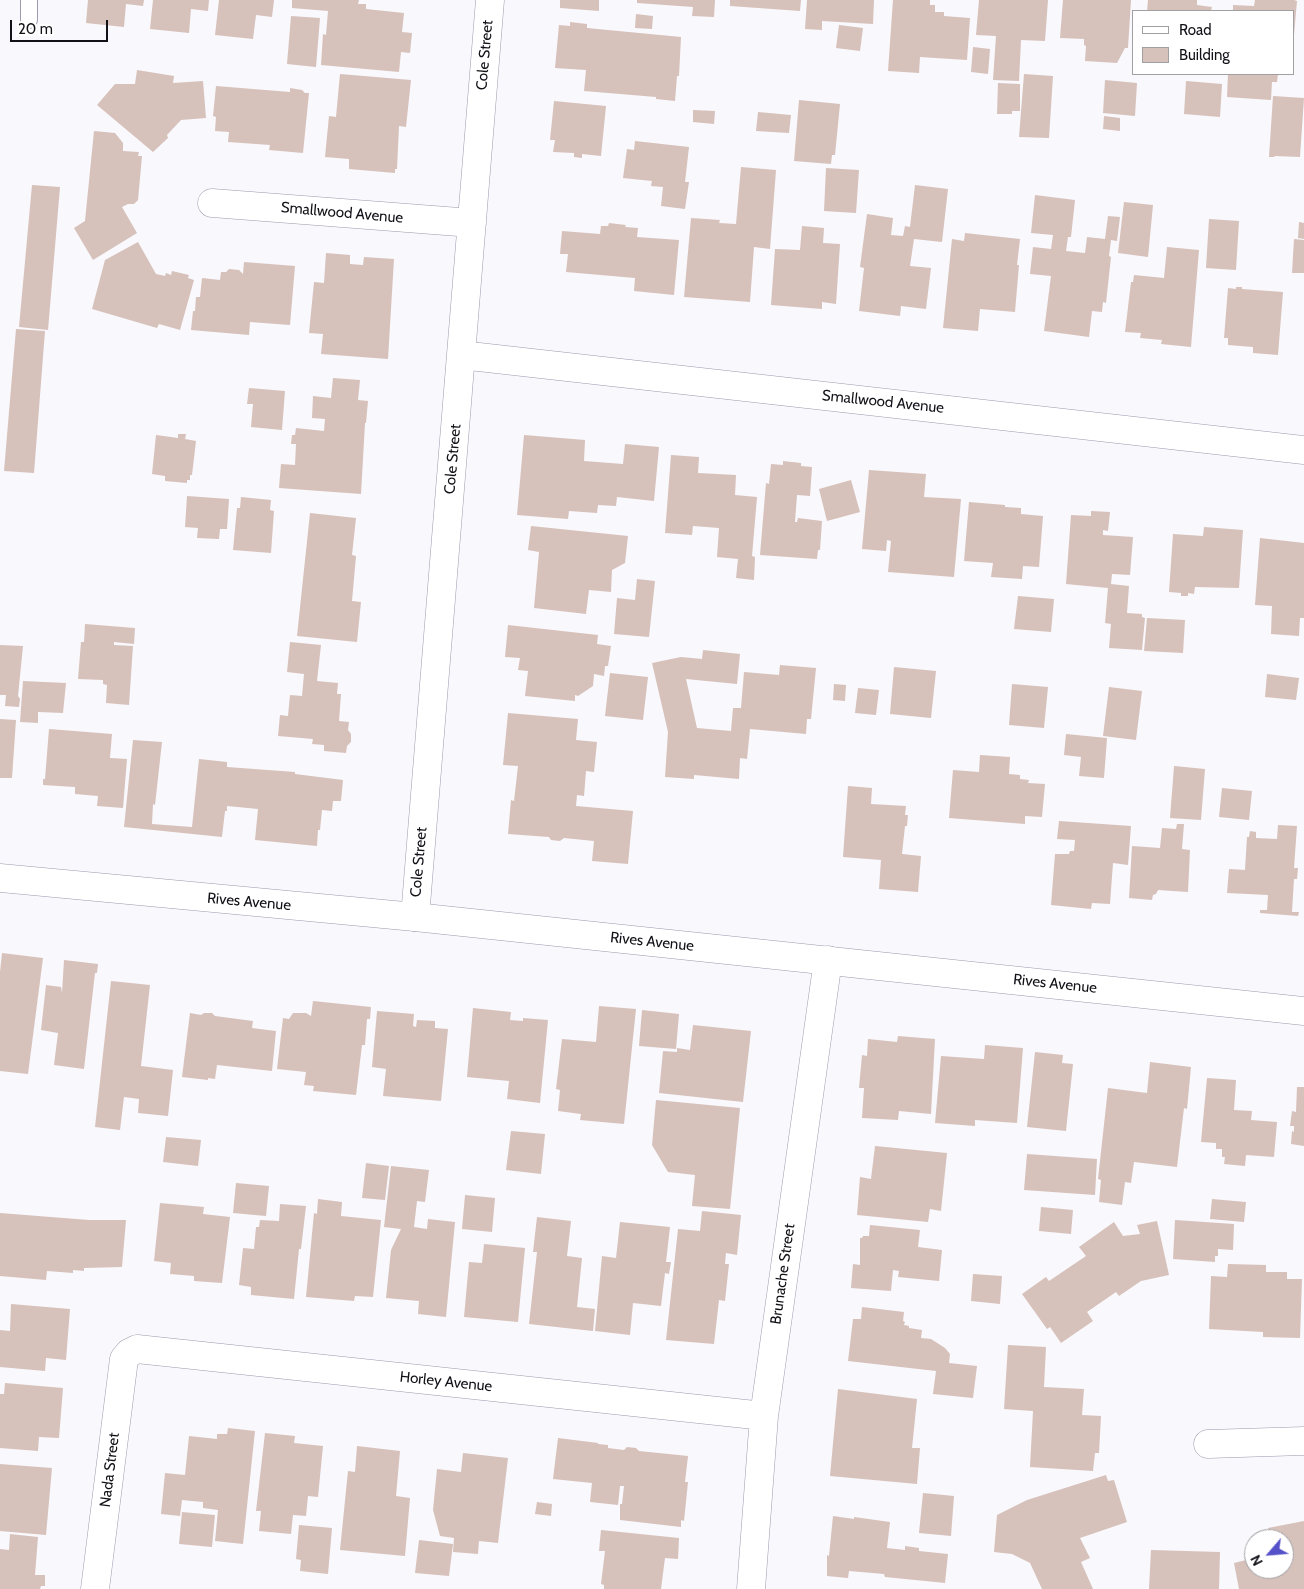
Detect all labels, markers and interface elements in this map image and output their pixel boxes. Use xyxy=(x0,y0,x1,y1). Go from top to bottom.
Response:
scale bar xyxy=(12,10,110,42)
legend xyxy=(1132,10,1294,75)
street label: Cole Street xyxy=(473,19,497,91)
text: 20 m xyxy=(18,20,53,38)
text: Road xyxy=(1179,21,1212,39)
text: Building xyxy=(1179,46,1230,64)
street label: Smallwood Avenue xyxy=(280,199,404,227)
street label: Smallwood Avenue xyxy=(821,387,945,417)
street label: Cole Street xyxy=(441,423,465,495)
street label: Cole Street xyxy=(407,826,431,898)
street label: Rives Avenue xyxy=(206,889,292,915)
street label: Rives Avenue xyxy=(609,929,695,955)
street label: Rives Avenue xyxy=(1012,971,1098,997)
street label: Brunache Street xyxy=(767,1222,799,1326)
street label: Horley Avenue xyxy=(399,1368,493,1396)
street label: Nada Street xyxy=(96,1432,124,1508)
north arrow xyxy=(1244,1529,1294,1579)
text: N xyxy=(1246,1552,1267,1569)

